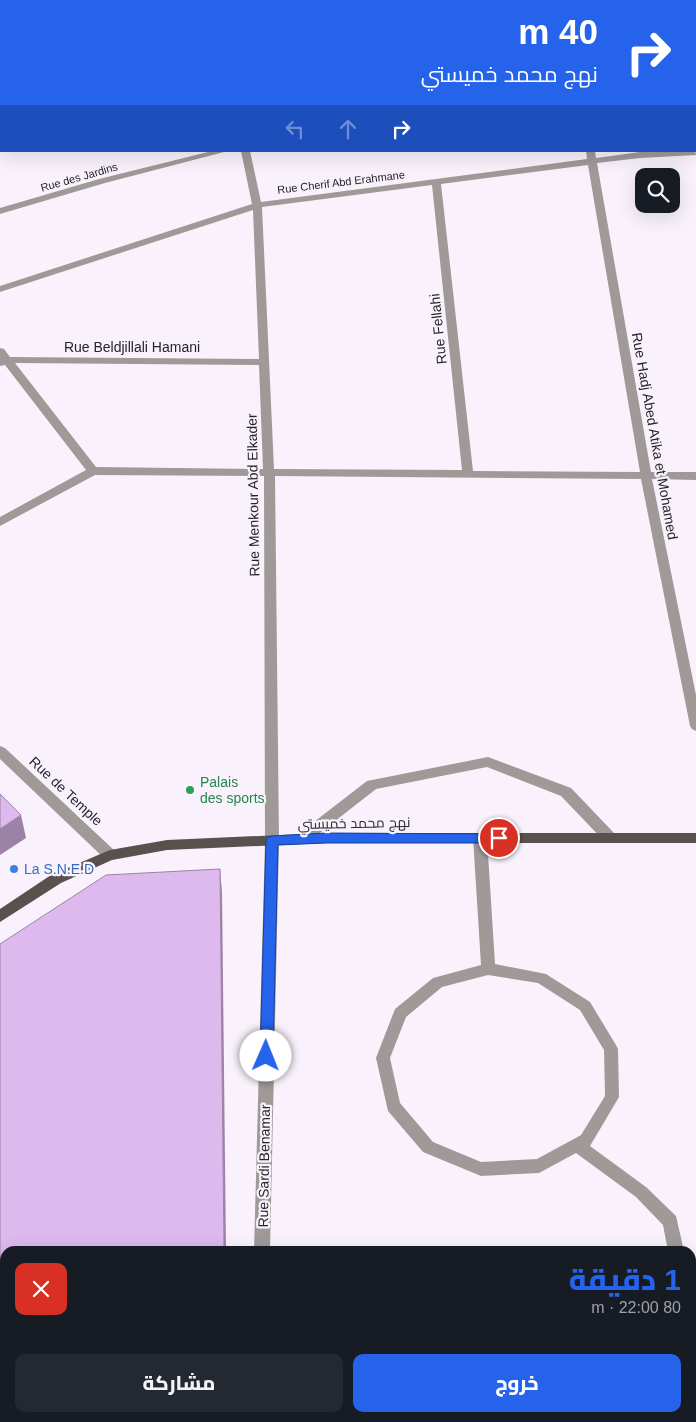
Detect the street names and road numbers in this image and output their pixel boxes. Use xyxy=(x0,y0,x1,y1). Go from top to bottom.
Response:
street label: Rue des Jardins xyxy=(39,160,119,194)
street label: Rue Cherif Abd Erahmane xyxy=(277,168,405,196)
street label: Rue Fellahi xyxy=(426,293,450,365)
street label: Rue Hadj Abed Atika et Mohamed xyxy=(629,331,681,541)
street label: Rue Beldjillali Hamani xyxy=(64,339,200,355)
street label: Rue Menkour Abd Elkader xyxy=(244,413,262,577)
street label: Rue de Temple xyxy=(26,753,106,829)
street label: نهج محمد خميستي xyxy=(297,814,411,836)
street label: Rue Sardi Benamar xyxy=(255,1104,273,1228)

